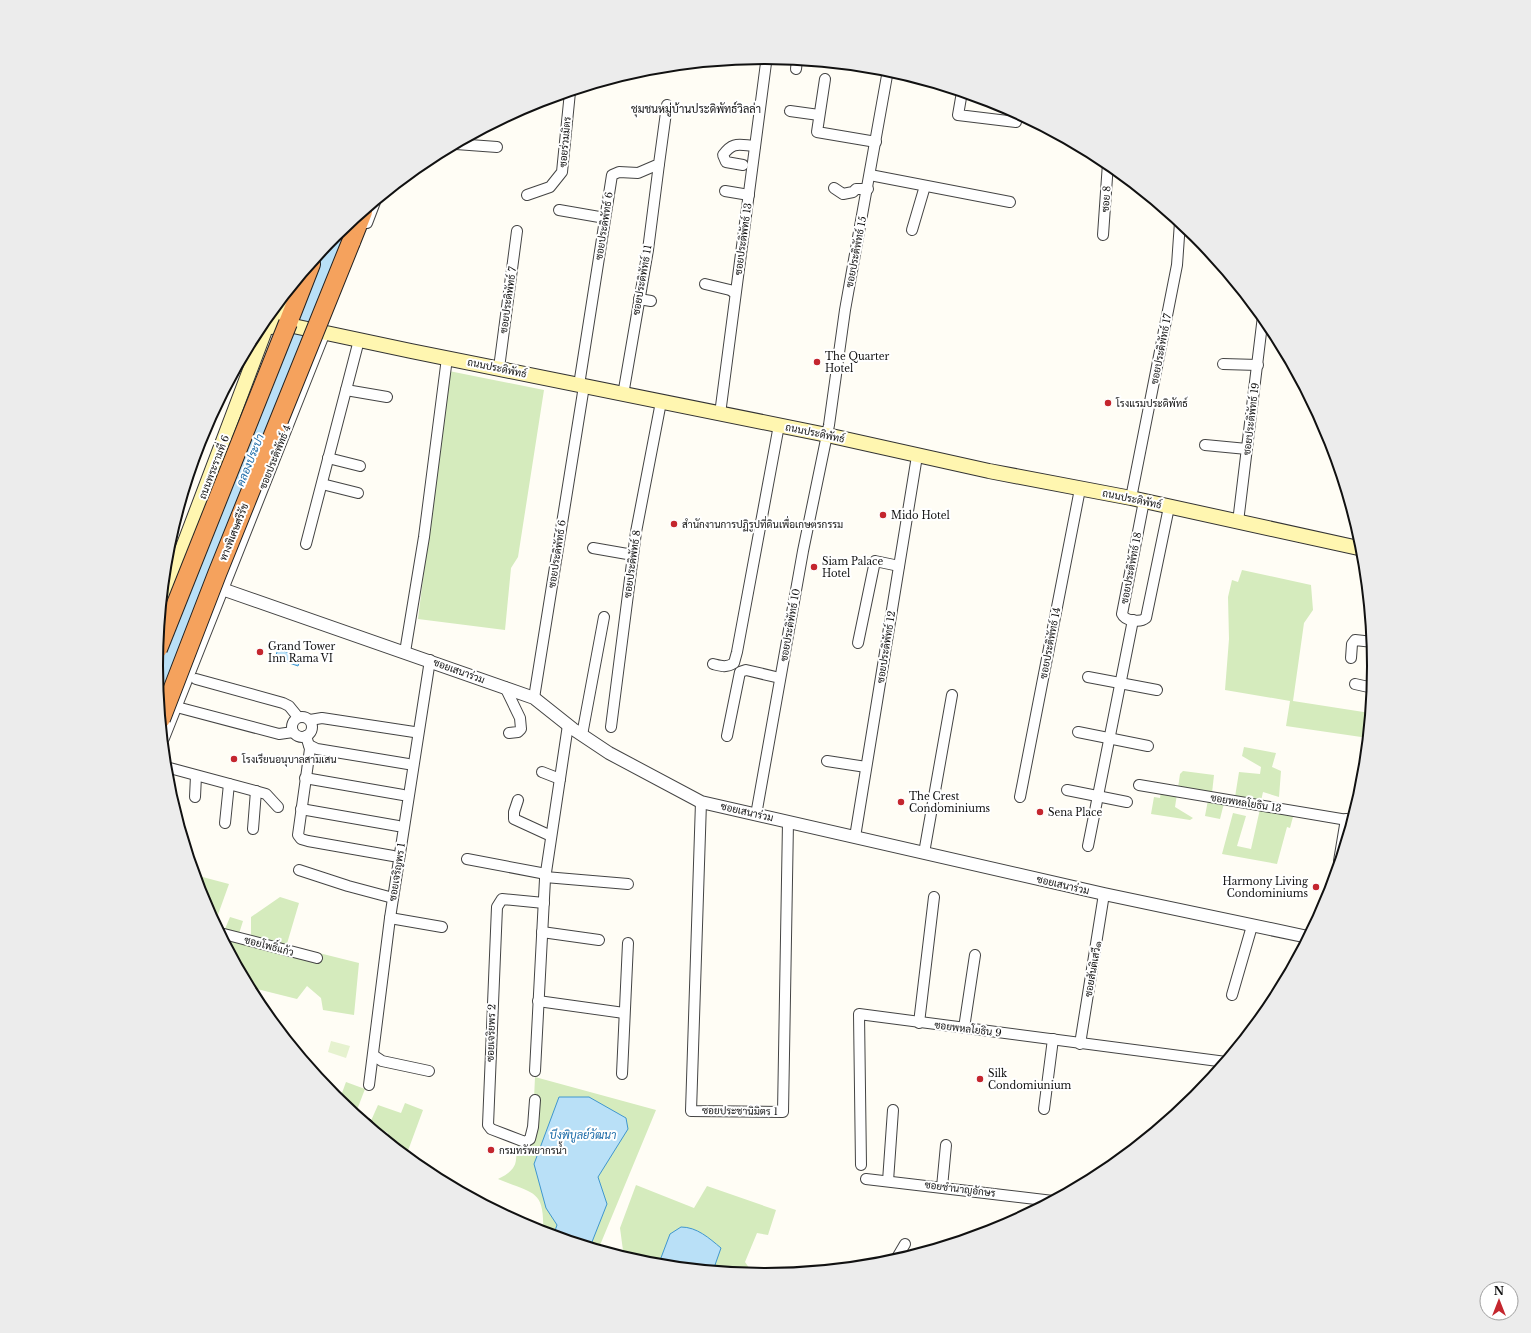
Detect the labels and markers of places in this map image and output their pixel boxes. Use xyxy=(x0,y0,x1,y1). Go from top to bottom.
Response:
place label: The Quarter Hotel xyxy=(825,350,890,375)
marker: The Quarter Hotel xyxy=(812,357,822,367)
place label: โรงแรมประดิพัทธ์ xyxy=(1115,396,1188,410)
marker: โรงแรมประดิพัทธ์ xyxy=(1103,398,1113,408)
place label: Mido Hotel xyxy=(891,509,950,522)
marker: Mido Hotel xyxy=(878,510,888,520)
place label: สำนักงานการปฏิรูปที่ดินเพื่อเกษตรกรรม xyxy=(682,516,843,532)
marker: สำนักงานการปฏิรูปที่ดินเพื่อเกษตรกรรม xyxy=(669,519,679,529)
place label: Siam Palace Hotel xyxy=(822,555,883,580)
marker: Siam Palace Hotel xyxy=(809,562,819,572)
place label: Grand Tower Inn Rama VI xyxy=(268,640,336,665)
marker: Grand Tower Inn Rama VI xyxy=(255,647,265,657)
place label: โรงเรียนอนุบาลสามเสน xyxy=(241,753,337,767)
marker: โรงเรียนอนุบาลสามเสน xyxy=(229,754,239,764)
place label: The Crest Condominiums xyxy=(909,790,991,815)
marker: The Crest Condominiums xyxy=(896,797,906,807)
place label: Sena Place xyxy=(1048,806,1102,819)
marker: Sena Place xyxy=(1035,807,1045,817)
place label: Harmony Living Condominiums xyxy=(1223,875,1309,900)
marker: Harmony Living Condominiums xyxy=(1311,882,1321,892)
place label: Silk Condomiunium xyxy=(988,1067,1072,1092)
marker: Silk Condomiunium xyxy=(975,1074,985,1084)
place label: กรมทรัพยากรน้ำ xyxy=(499,1141,567,1157)
marker: กรมทรัพยากรน้ำ xyxy=(486,1145,496,1155)

